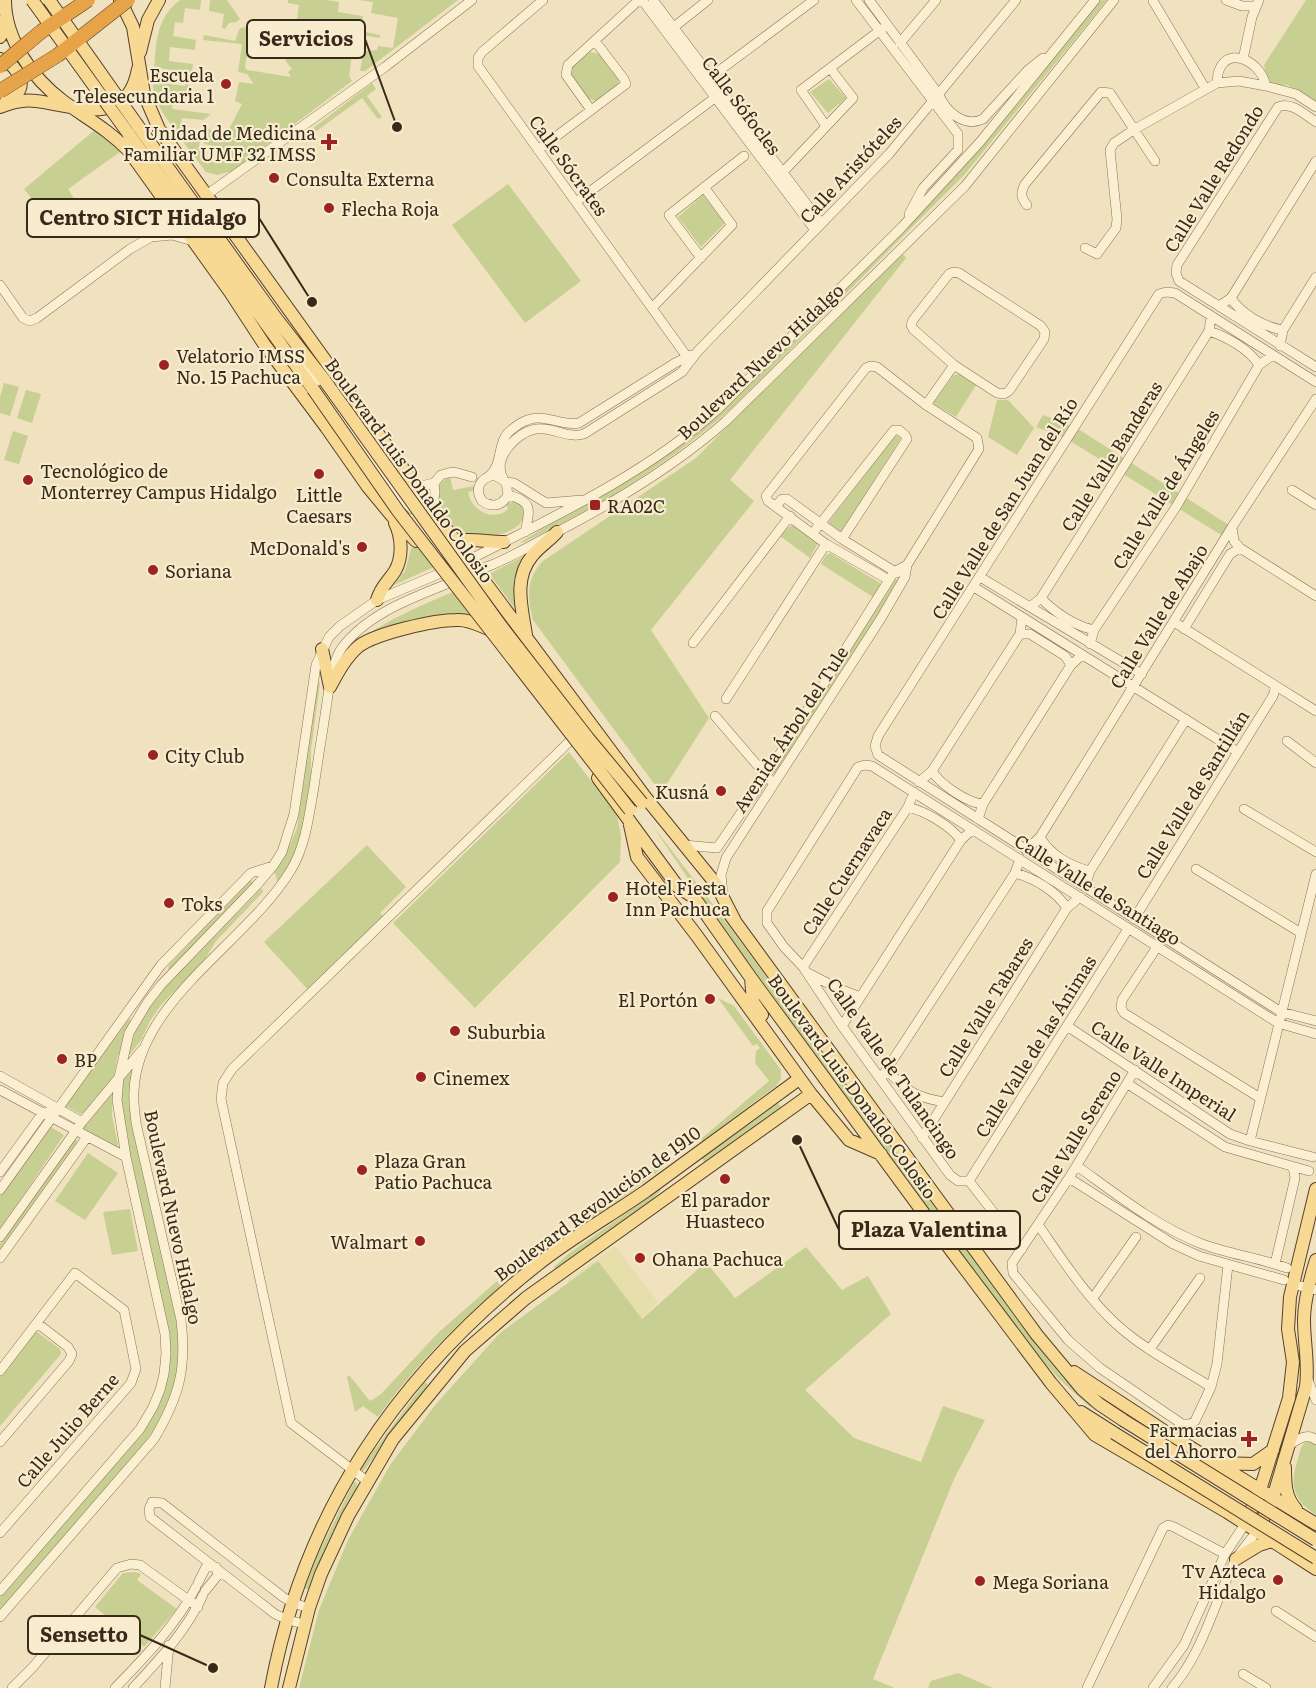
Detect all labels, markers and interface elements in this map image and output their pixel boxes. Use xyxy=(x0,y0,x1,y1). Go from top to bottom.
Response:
callout: Servicios xyxy=(247,20,365,58)
text: Servicios xyxy=(259,22,353,52)
street label: Calle Sófocles xyxy=(696,50,788,160)
place label: Escuela Telesecundaria 1 xyxy=(73,61,214,109)
marker: Escuela Telesecundaria 1 xyxy=(219,77,233,91)
street label: Calle Valle Redondo xyxy=(1157,99,1269,257)
street label: Calle Sócrates xyxy=(523,109,615,221)
street label: Calle Aristóteles xyxy=(793,109,907,229)
place label: Unidad de Medicina Familiar UMF 32 IMSS xyxy=(123,119,316,167)
marker: Unidad de Medicina Familiar UMF 32 IMSS xyxy=(320,133,338,151)
place label: Consulta Externa xyxy=(286,165,435,192)
marker: Consulta Externa xyxy=(267,171,281,185)
place label: Flecha Roja xyxy=(341,195,439,222)
callout: Centro SICT Hidalgo xyxy=(27,199,259,237)
text: Centro SICT Hidalgo xyxy=(39,201,247,231)
marker: Flecha Roja xyxy=(322,201,336,215)
street label: Boulevard Nuevo Hidalgo xyxy=(671,277,849,445)
place label: Velatorio IMSS No. 15 Pachuca xyxy=(176,342,305,390)
street label: Boulevard Luis Donaldo Colosio xyxy=(319,352,501,588)
marker: Velatorio IMSS No. 15 Pachuca xyxy=(157,358,171,372)
street label: Calle Valle Banderas xyxy=(1054,376,1168,536)
street label: Calle Valle de San Juan del Río xyxy=(924,391,1084,625)
street label: Calle Valle de Ángeles xyxy=(1105,404,1225,574)
place label: Tecnológico de Monterrey Campus Hidalgo xyxy=(40,457,277,505)
marker: Little Caesars xyxy=(312,467,326,481)
marker: Tecnológico de Monterrey Campus Hidalgo xyxy=(21,473,35,487)
place label: Little Caesars xyxy=(286,481,352,529)
place label: RA02C xyxy=(607,492,665,519)
marker: RA02C xyxy=(588,498,602,512)
place label: McDonald's xyxy=(249,534,350,561)
street label: Calle Valle de Abajo xyxy=(1102,538,1214,694)
marker: McDonald's xyxy=(355,540,369,554)
place label: Soriana xyxy=(165,557,232,584)
marker: Soriana xyxy=(146,563,160,577)
street label: Avenida Árbol del Tule xyxy=(726,640,854,818)
street label: Calle Valle de Santillán xyxy=(1129,704,1255,884)
place label: City Club xyxy=(165,742,244,769)
marker: City Club xyxy=(146,748,160,762)
place label: Kusná xyxy=(655,778,709,805)
marker: Kusná xyxy=(714,784,728,798)
street label: Calle Cuernavaca xyxy=(794,801,898,940)
street label: Calle Valle de Santiago xyxy=(1009,827,1187,951)
place label: Hotel Fiesta Inn Pachuca xyxy=(625,874,731,922)
place label: Toks xyxy=(181,890,222,917)
marker: Hotel Fiesta Inn Pachuca xyxy=(606,890,620,904)
marker: Toks xyxy=(162,896,176,910)
street label: Calle Valle Tabares xyxy=(931,932,1039,1082)
street label: Calle Valle de las Ánimas xyxy=(968,950,1102,1142)
street label: Boulevard Luis Donaldo Colosio xyxy=(762,968,944,1204)
street label: Calle Valle de Tulancingo xyxy=(821,972,967,1164)
place label: El Portón xyxy=(618,986,698,1013)
marker: El Portón xyxy=(703,992,717,1006)
street label: Calle Valle Imperial xyxy=(1086,1013,1242,1127)
place label: Suburbia xyxy=(467,1018,546,1045)
marker: Suburbia xyxy=(448,1024,462,1038)
place label: BP xyxy=(74,1046,97,1073)
marker: BP xyxy=(55,1052,69,1066)
place label: Cinemex xyxy=(433,1064,510,1091)
street label: Calle Valle Sereno xyxy=(1023,1064,1127,1208)
marker: Cinemex xyxy=(414,1070,428,1084)
street label: Boulevard Nuevo Hidalgo xyxy=(138,1107,210,1327)
street label: Boulevard Revolución de 1910 xyxy=(488,1119,706,1287)
place label: Plaza Gran Patio Pachuca xyxy=(374,1147,493,1195)
marker: Plaza Gran Patio Pachuca xyxy=(355,1163,369,1177)
marker: El parador Huasteco xyxy=(718,1172,732,1186)
place label: El parador Huasteco xyxy=(680,1186,770,1234)
callout: Plaza Valentina xyxy=(839,1211,1020,1249)
text: Plaza Valentina xyxy=(851,1213,1008,1243)
place label: Walmart xyxy=(330,1228,409,1255)
marker: Walmart xyxy=(413,1234,427,1248)
place label: Ohana Pachuca xyxy=(652,1245,783,1272)
marker: Ohana Pachuca xyxy=(633,1251,647,1265)
street label: Calle Julio Berne xyxy=(9,1367,125,1493)
place label: Farmacias del Ahorro xyxy=(1145,1416,1237,1464)
marker: Farmacias del Ahorro xyxy=(1242,1432,1256,1446)
place label: Tv Azteca Hidalgo xyxy=(1182,1557,1266,1605)
place label: Mega Soriana xyxy=(992,1568,1109,1595)
marker: Tv Azteca Hidalgo xyxy=(1271,1573,1285,1587)
marker: Mega Soriana xyxy=(973,1574,987,1588)
callout: Sensetto xyxy=(28,1616,140,1654)
text: Sensetto xyxy=(40,1618,128,1648)

